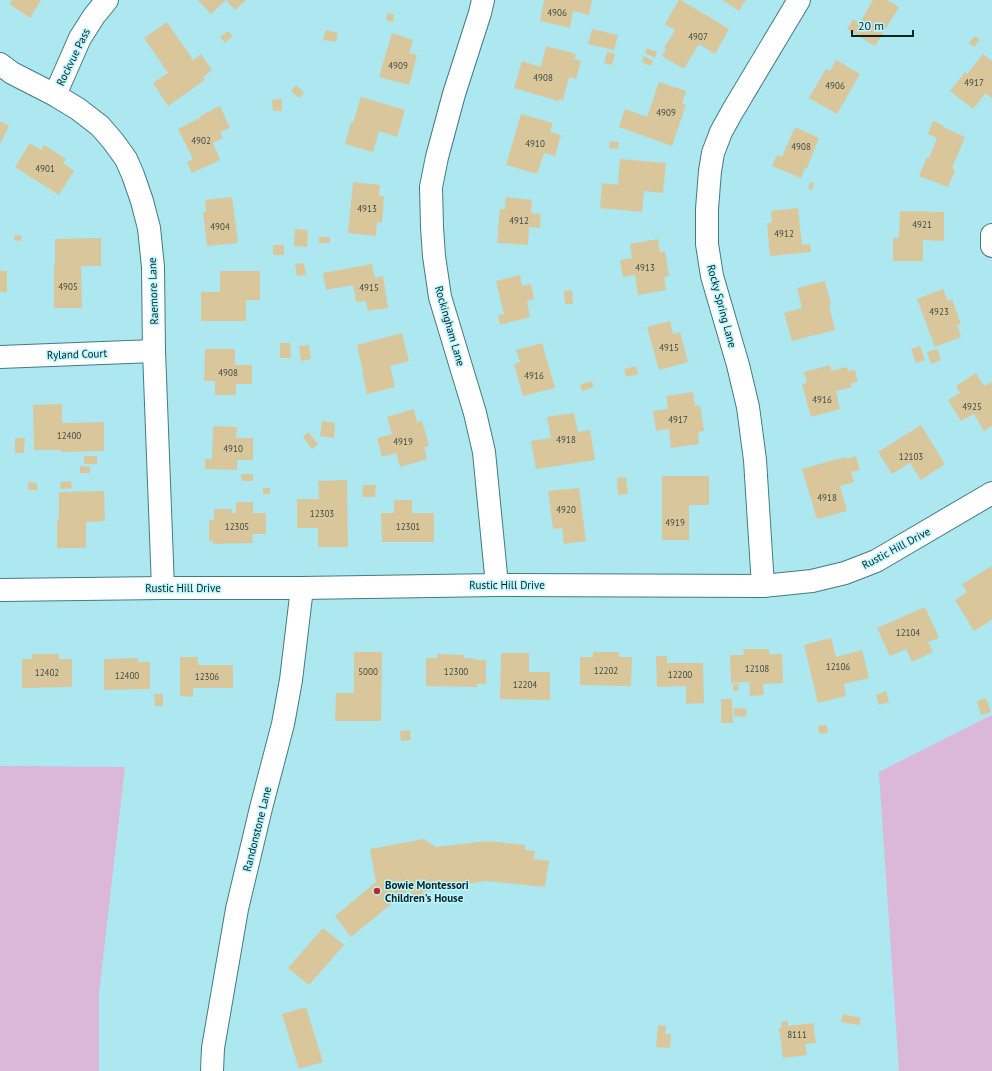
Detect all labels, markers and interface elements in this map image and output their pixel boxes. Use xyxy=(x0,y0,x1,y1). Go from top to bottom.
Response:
house number: 4906 xyxy=(547,7,567,18)
scale bar xyxy=(852,12,913,38)
text: 20 m xyxy=(858,18,884,33)
street label: Rockvue Pass xyxy=(53,26,93,88)
house number: 4907 xyxy=(688,31,708,42)
house number: 4909 xyxy=(388,60,408,71)
house number: 4908 xyxy=(533,72,553,83)
house number: 4917 xyxy=(964,77,984,88)
house number: 4906 xyxy=(825,80,845,91)
house number: 4909 xyxy=(656,107,676,118)
house number: 4902 xyxy=(191,135,211,146)
house number: 4910 xyxy=(525,138,545,149)
house number: 4908 xyxy=(791,141,811,152)
house number: 4901 xyxy=(35,163,55,174)
house number: 4913 xyxy=(357,203,377,214)
house number: 4912 xyxy=(509,215,529,226)
house number: 4921 xyxy=(912,219,932,230)
house number: 4904 xyxy=(210,221,230,232)
house number: 4912 xyxy=(774,228,794,239)
street label: Raemore Lane xyxy=(145,257,161,325)
house number: 4913 xyxy=(635,262,655,273)
street label: Rocky Spring Lane xyxy=(704,263,740,350)
house number: 4905 xyxy=(58,281,78,292)
house number: 4915 xyxy=(359,282,379,293)
street label: Rockingham Lane xyxy=(432,284,468,368)
house number: 4923 xyxy=(929,306,949,317)
house number: 4915 xyxy=(659,342,679,353)
street label: Ryland Court xyxy=(47,346,108,362)
house number: 4908 xyxy=(218,367,238,378)
house number: 4916 xyxy=(524,370,544,381)
house number: 4916 xyxy=(812,394,832,405)
house number: 4925 xyxy=(962,401,982,412)
house number: 4917 xyxy=(668,414,688,425)
house number: 12400 xyxy=(57,430,81,441)
house number: 4918 xyxy=(556,434,576,445)
house number: 4919 xyxy=(393,436,413,447)
house number: 4910 xyxy=(223,443,243,454)
house number: 12103 xyxy=(899,451,923,462)
house number: 4918 xyxy=(817,492,837,503)
house number: 4920 xyxy=(556,504,576,515)
house number: 12303 xyxy=(310,508,334,519)
house number: 4919 xyxy=(665,517,685,528)
house number: 12305 xyxy=(225,521,249,532)
house number: 12301 xyxy=(396,521,420,532)
street label: Rustic Hill Drive xyxy=(859,524,933,572)
street label: Rustic Hill Drive xyxy=(469,578,545,592)
street label: Rustic Hill Drive xyxy=(145,581,221,595)
house number: 12104 xyxy=(896,627,920,638)
house number: 12106 xyxy=(826,661,850,672)
house number: 12108 xyxy=(745,663,769,674)
house number: 12202 xyxy=(594,665,618,676)
house number: 5000 xyxy=(358,666,378,677)
house number: 12300 xyxy=(444,666,468,677)
house number: 12402 xyxy=(35,667,59,678)
house number: 12200 xyxy=(668,669,692,680)
house number: 12400 xyxy=(115,670,139,681)
house number: 12306 xyxy=(195,671,219,682)
house number: 12204 xyxy=(513,679,537,690)
street label: Randonstone Lane xyxy=(240,785,274,873)
place label: Bowie Montessori Children's House xyxy=(385,878,469,905)
marker: Bowie Montessori Children's House xyxy=(372,886,382,896)
house number: 8111 xyxy=(787,1029,807,1040)

